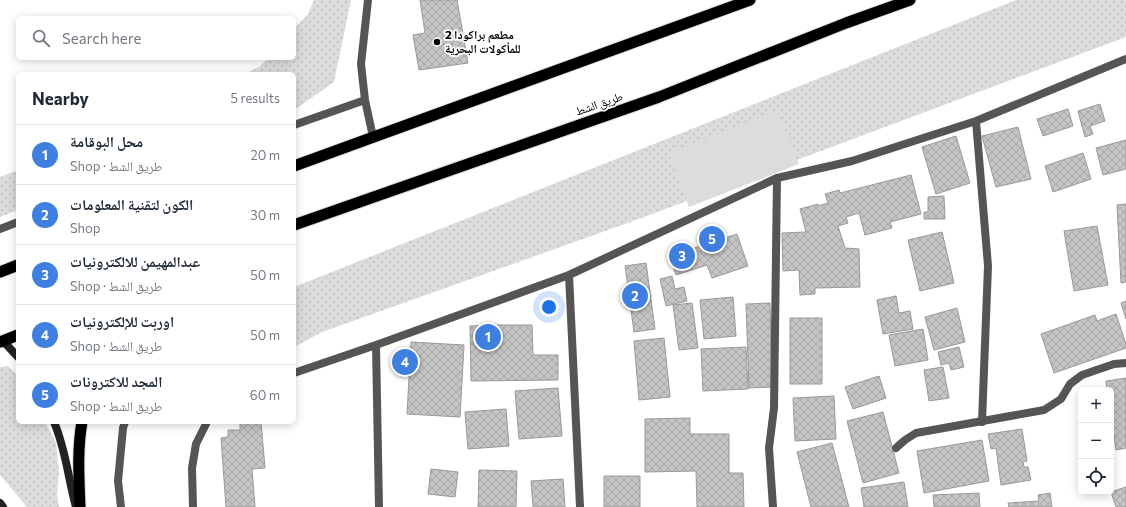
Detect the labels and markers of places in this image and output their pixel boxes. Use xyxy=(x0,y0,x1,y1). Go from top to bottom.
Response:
place label: مطعم براكودا 2 للمأكولات البحرية xyxy=(445,27,521,56)
marker: مطعم براكودا 2 للمأكولات البحرية xyxy=(432,37,442,47)
pin: 5 xyxy=(699,224,725,254)
pin: 3 xyxy=(669,241,695,271)
pin: 2 xyxy=(622,281,648,311)
pin: 1 xyxy=(475,322,501,352)
pin: 4 xyxy=(392,347,418,377)

